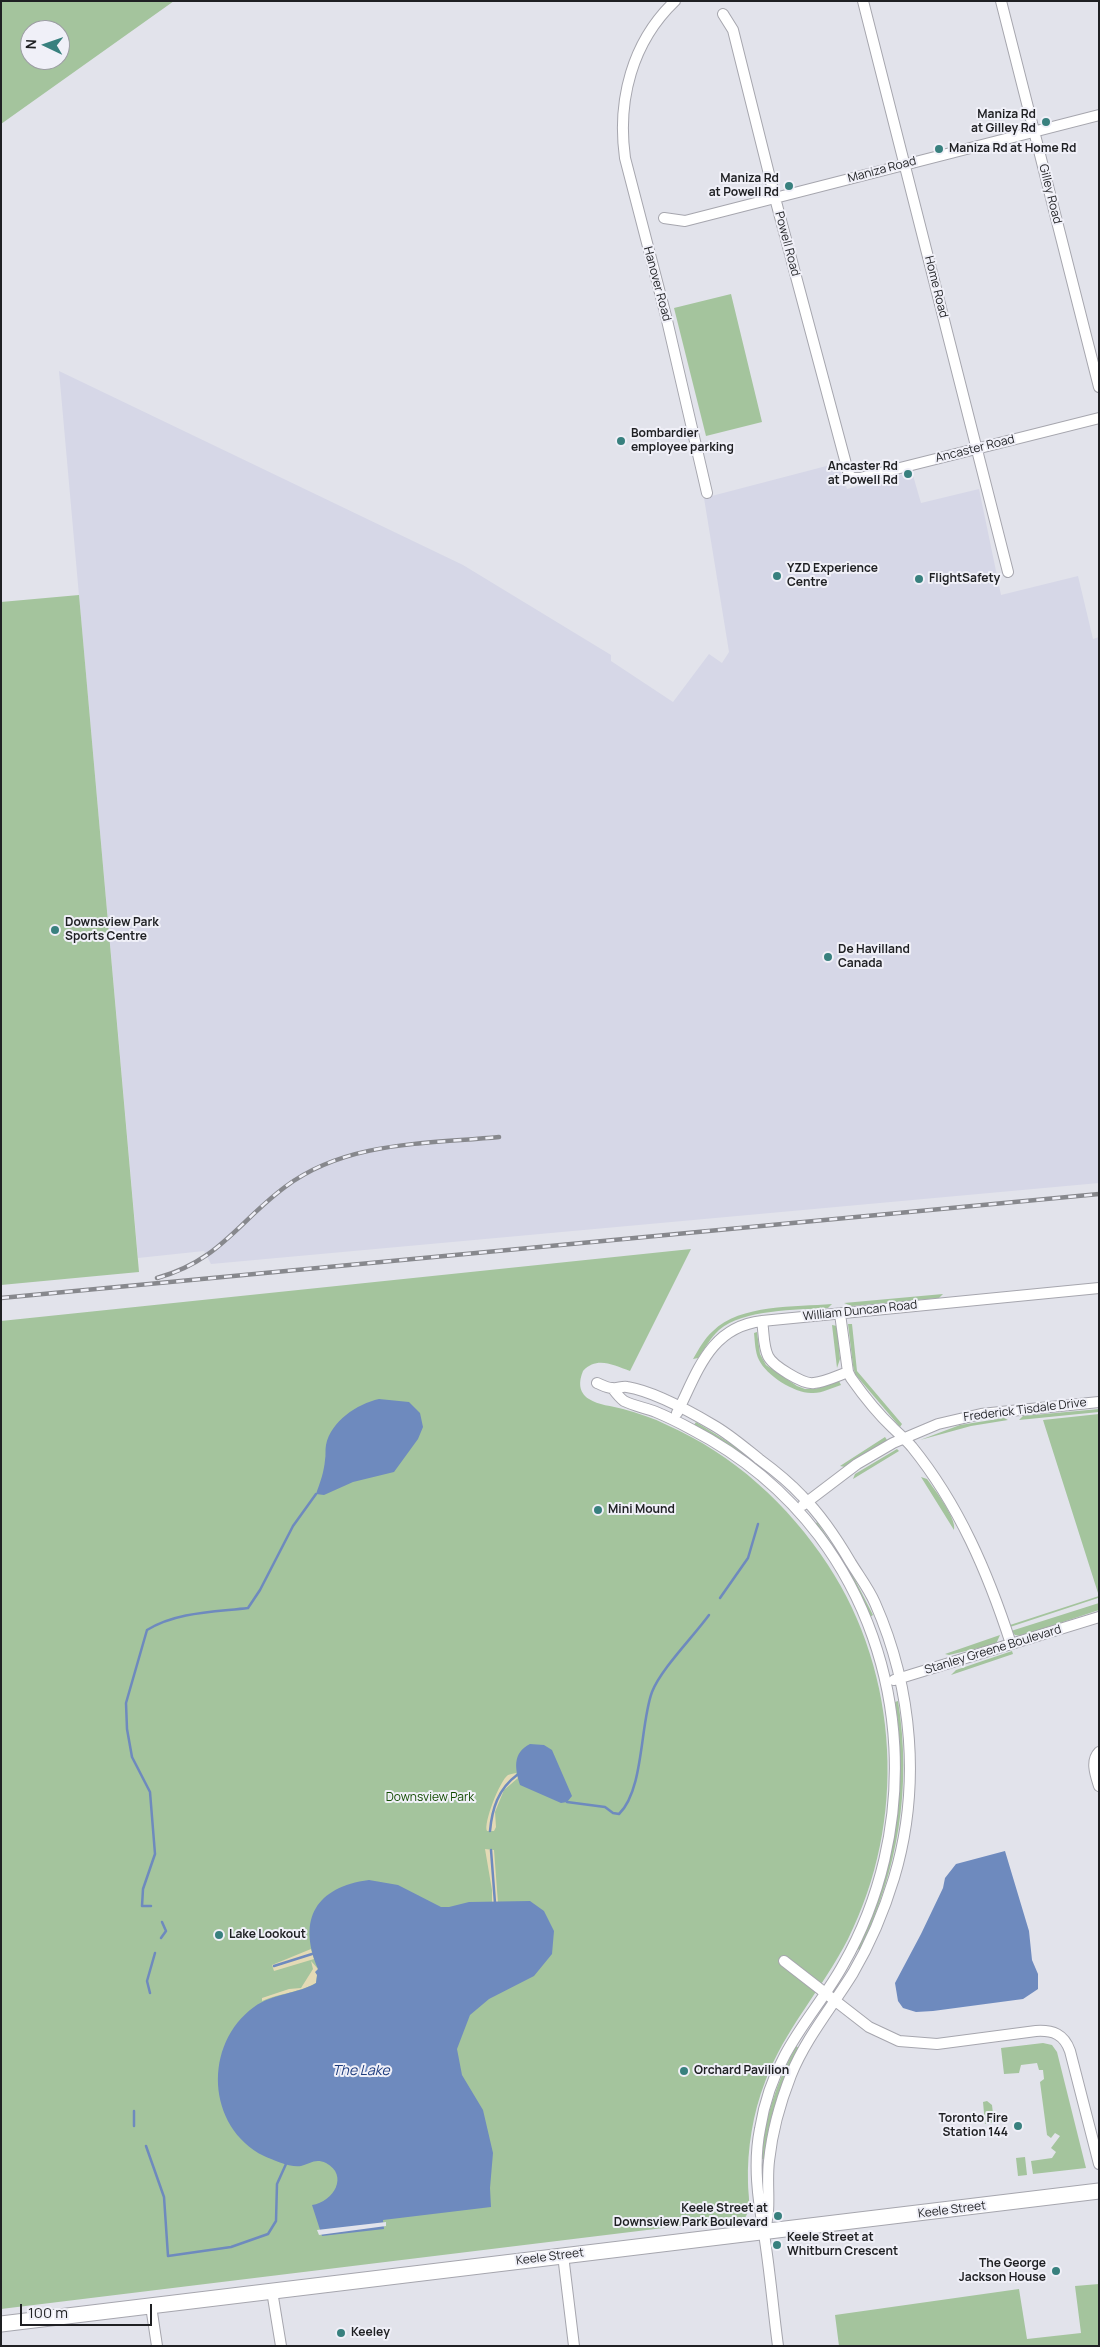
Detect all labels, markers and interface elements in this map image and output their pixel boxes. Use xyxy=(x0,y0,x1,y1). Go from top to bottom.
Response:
north arrow xyxy=(20,20,70,70)
text: N xyxy=(21,39,40,50)
place label: Maniza Rd at Gilley Rd xyxy=(971,108,1036,136)
marker: Maniza Rd at Gilley Rd xyxy=(1040,116,1052,128)
place label: Maniza Rd at Home Rd xyxy=(949,142,1076,156)
marker: Maniza Rd at Home Rd xyxy=(933,143,945,155)
street label: Maniza Road xyxy=(846,154,918,186)
street label: Gilley Road xyxy=(1036,163,1064,225)
place label: Maniza Rd at Powell Rd xyxy=(709,172,779,200)
marker: Maniza Rd at Powell Rd xyxy=(783,180,795,192)
street label: Powell Road xyxy=(771,210,803,278)
street label: Hanover Road xyxy=(640,245,674,323)
street label: Home Road xyxy=(921,255,951,319)
place label: Bombardier employee parking xyxy=(631,427,734,455)
street label: Ancaster Road xyxy=(934,432,1016,466)
marker: Bombardier employee parking xyxy=(615,435,627,447)
place label: Ancaster Rd at Powell Rd xyxy=(828,460,898,488)
marker: Ancaster Rd at Powell Rd xyxy=(902,468,914,480)
place label: YZD Experience Centre xyxy=(787,562,878,590)
marker: YZD Experience Centre xyxy=(771,570,783,582)
place label: FlightSafety xyxy=(929,572,1000,586)
marker: FlightSafety xyxy=(913,573,925,585)
place label: Downsview Park Sports Centre xyxy=(65,916,159,944)
marker: Downsview Park Sports Centre xyxy=(49,924,61,936)
place label: De Havilland Canada xyxy=(838,943,910,971)
marker: De Havilland Canada xyxy=(822,951,834,963)
street label: William Duncan Road xyxy=(802,1298,918,1324)
street label: Frederick Tisdale Drive xyxy=(963,1395,1087,1425)
place label: Mini Mound xyxy=(608,1503,675,1517)
marker: Mini Mound xyxy=(592,1504,604,1516)
street label: Stanley Greene Boulevard xyxy=(923,1622,1063,1678)
park label: Downsview Park xyxy=(386,1791,474,1805)
place label: Lake Lookout xyxy=(229,1928,306,1942)
marker: Lake Lookout xyxy=(213,1929,225,1941)
water label: The Lake xyxy=(332,2063,390,2079)
place label: Orchard Pavilion xyxy=(694,2064,789,2078)
marker: Orchard Pavilion xyxy=(678,2065,690,2077)
place label: Toronto Fire Station 144 xyxy=(938,2112,1008,2140)
marker: Toronto Fire Station 144 xyxy=(1012,2120,1024,2132)
street label: Keele Street xyxy=(917,2199,987,2221)
place label: Keele Street at Downsview Park Boulevard xyxy=(614,2202,768,2230)
marker: Keele Street at Downsview Park Boulevard xyxy=(772,2210,784,2222)
place label: Keele Street at Whitburn Crescent xyxy=(787,2231,898,2259)
marker: Keele Street at Whitburn Crescent xyxy=(771,2239,783,2251)
street label: Keele Street xyxy=(515,2246,585,2268)
place label: The George Jackson House xyxy=(959,2257,1046,2285)
marker: The George Jackson House xyxy=(1050,2265,1062,2277)
scale bar xyxy=(22,2294,155,2326)
text: 100 m xyxy=(28,2302,68,2323)
place label: Keeley xyxy=(351,2326,390,2340)
marker: Keeley xyxy=(335,2327,347,2339)

